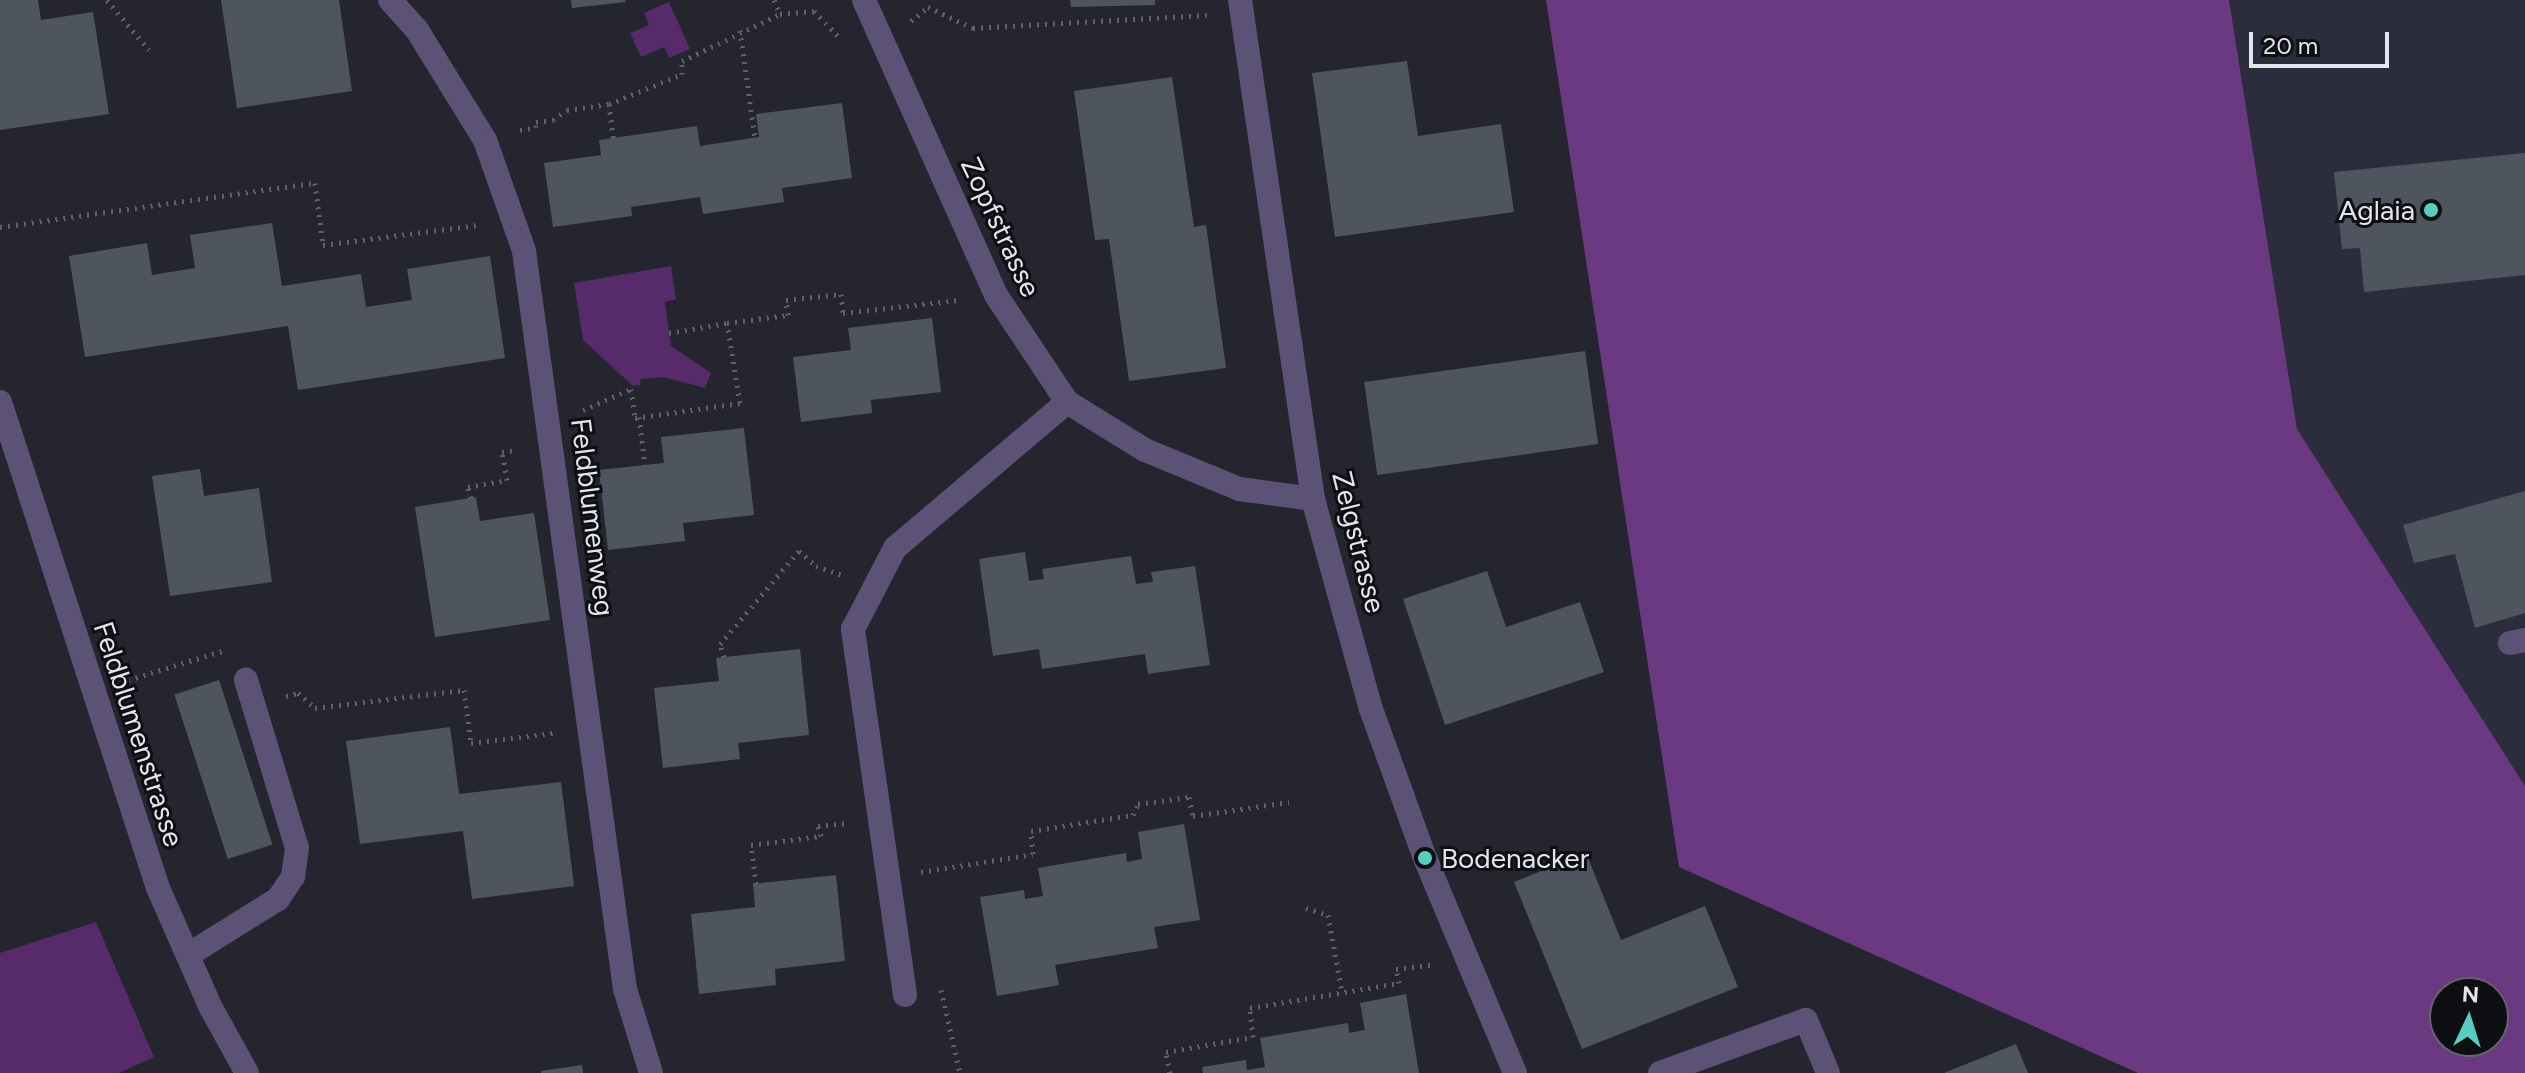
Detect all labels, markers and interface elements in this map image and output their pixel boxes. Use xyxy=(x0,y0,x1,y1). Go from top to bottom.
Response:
scale bar xyxy=(2253,16,2393,66)
text: 20 m xyxy=(2263,31,2318,60)
street label: Zopfstrasse xyxy=(954,152,1048,302)
place label: Aglaia xyxy=(2339,193,2415,227)
marker: Aglaia xyxy=(2422,201,2440,219)
street label: Feldblumenweg xyxy=(564,416,622,618)
street label: Zelgstrasse xyxy=(1325,468,1393,616)
street label: Feldblumenstrasse xyxy=(87,617,191,851)
place label: Bodenacker xyxy=(1441,841,1589,875)
marker: Bodenacker xyxy=(1416,849,1434,867)
north arrow xyxy=(2429,977,2509,1057)
text: N xyxy=(2461,980,2480,1009)

